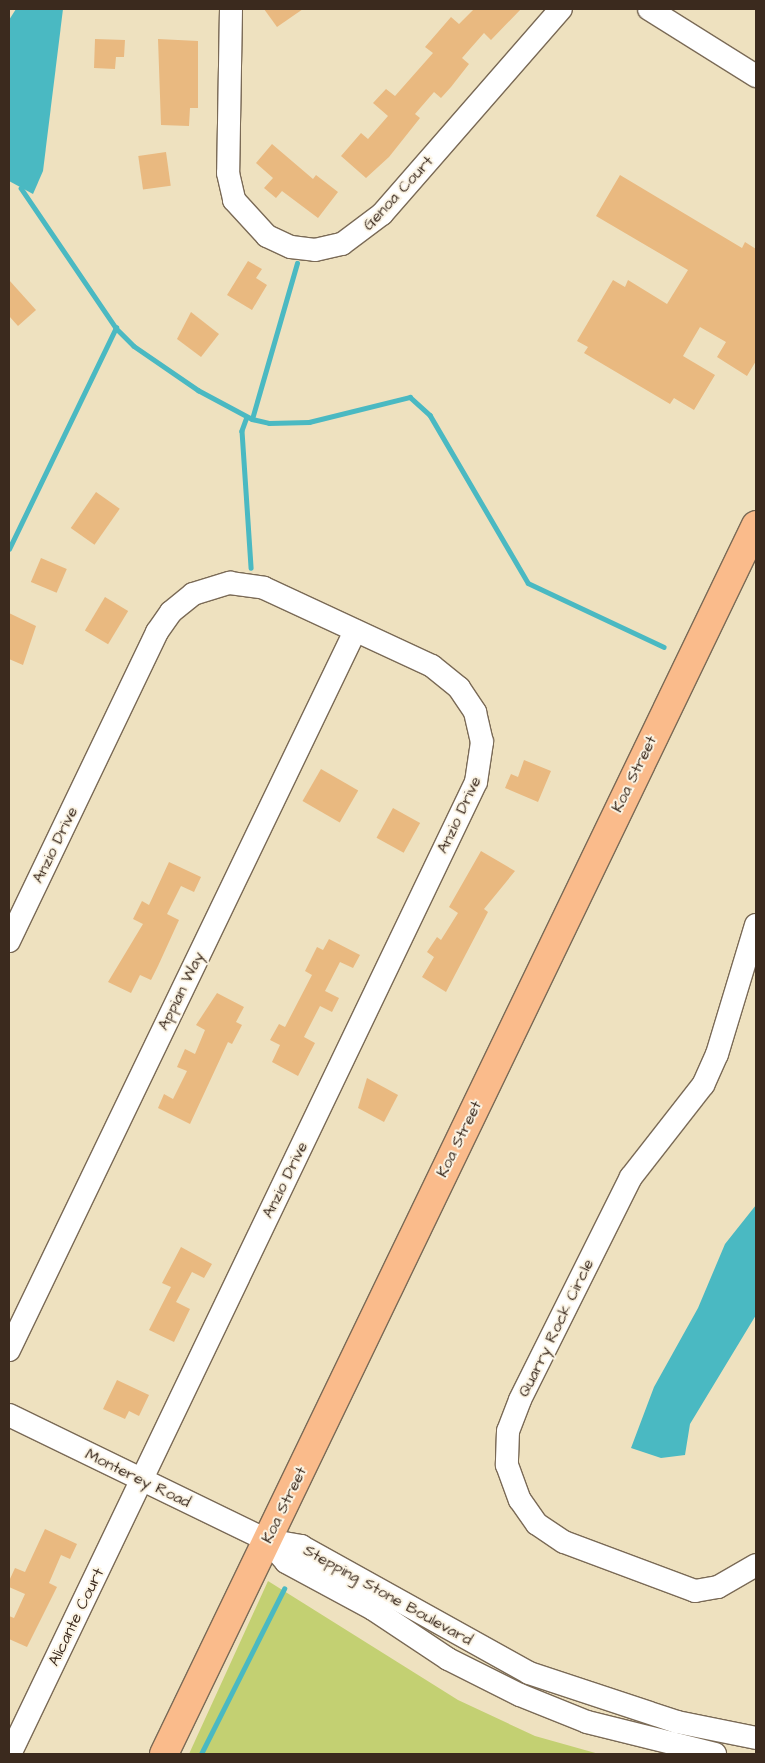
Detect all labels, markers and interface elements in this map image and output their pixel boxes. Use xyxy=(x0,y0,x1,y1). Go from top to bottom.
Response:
street label: Genoa Court xyxy=(359,152,437,234)
street label: Koa Street xyxy=(607,733,661,815)
street label: Anzio Drive xyxy=(433,774,485,856)
street label: Anzio Drive xyxy=(28,804,82,886)
street label: Appian Way xyxy=(154,949,208,1033)
street label: Koa Street xyxy=(432,1098,486,1180)
street label: Anzio Drive xyxy=(258,1139,312,1221)
street label: Quarry Rock Circle xyxy=(514,1256,598,1400)
street label: Monterey Road xyxy=(82,1444,194,1512)
street label: Koa Street xyxy=(257,1464,311,1546)
street label: Stepping Stone Boulevard xyxy=(300,1540,476,1650)
street label: Alicante Court xyxy=(44,1565,108,1669)

